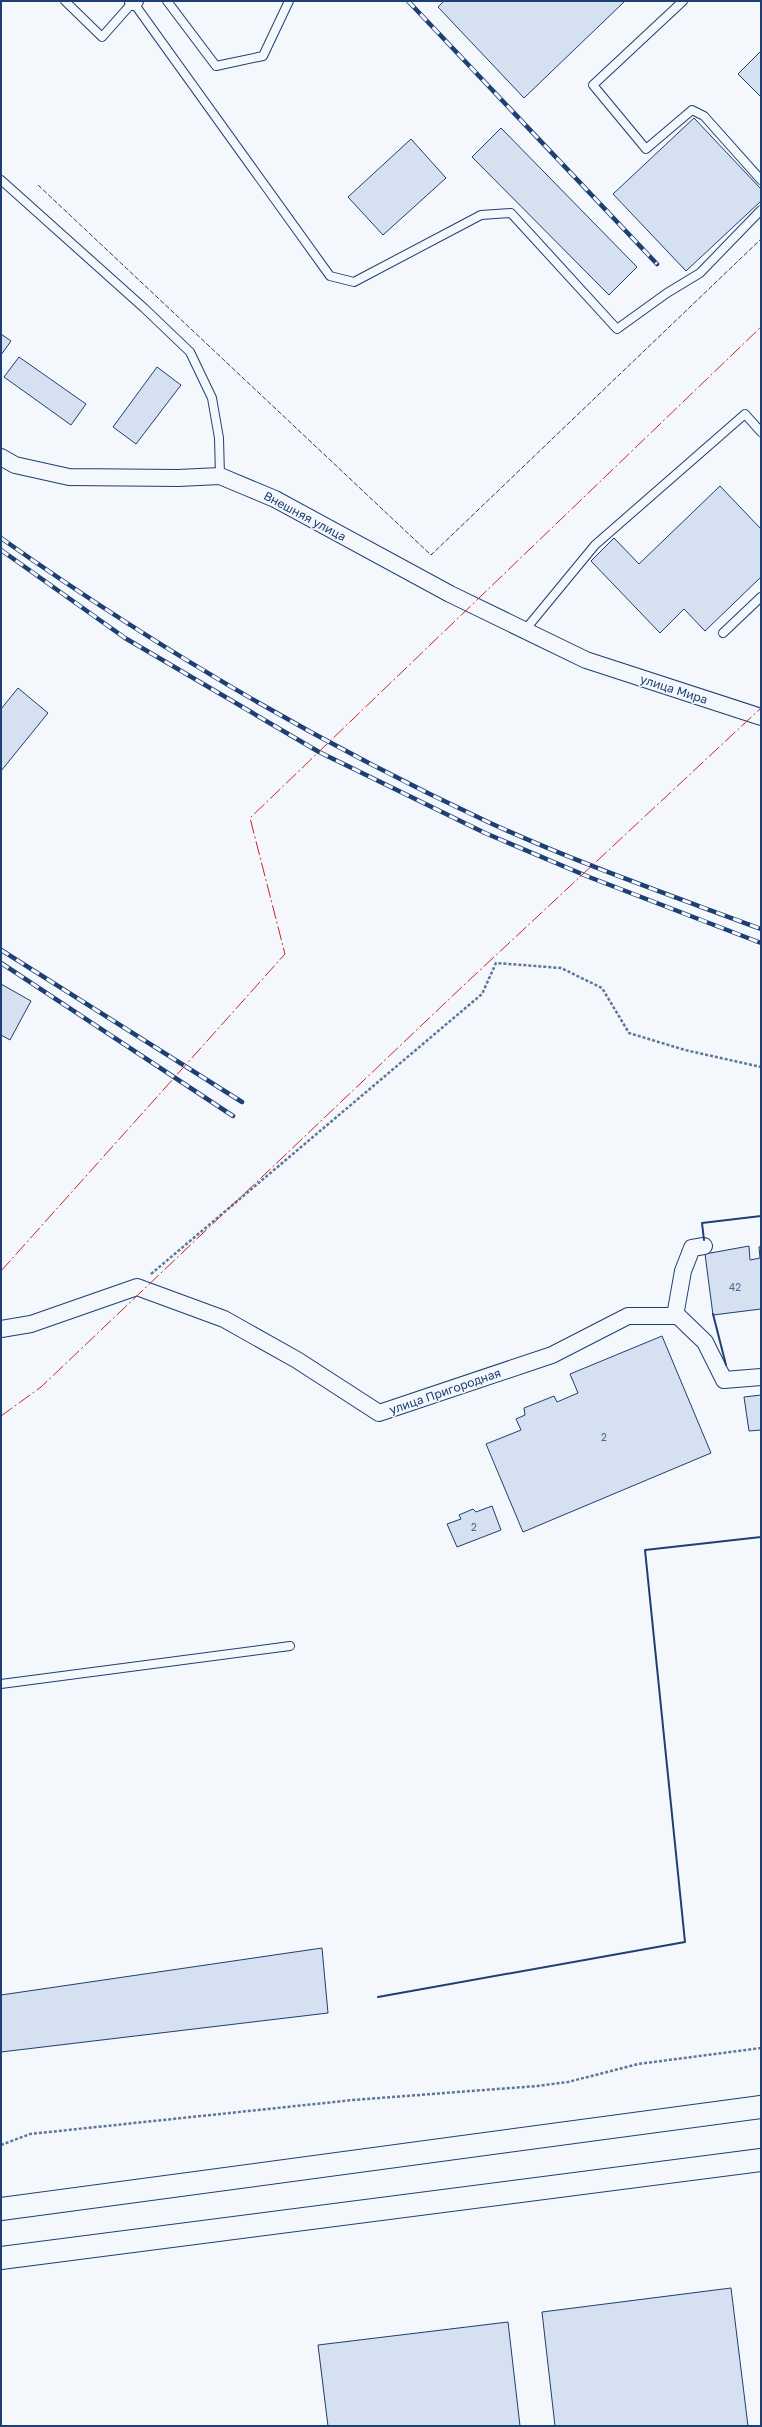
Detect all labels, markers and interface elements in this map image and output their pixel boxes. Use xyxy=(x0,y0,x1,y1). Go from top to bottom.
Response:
street label: Внешняя улица xyxy=(261,488,349,544)
street label: улица Мира xyxy=(638,671,710,707)
house number: 42 xyxy=(729,1281,741,1293)
street label: улица Пригородная xyxy=(387,1365,503,1417)
house number: 2 xyxy=(601,1431,607,1443)
house number: 2 xyxy=(471,1521,477,1533)

